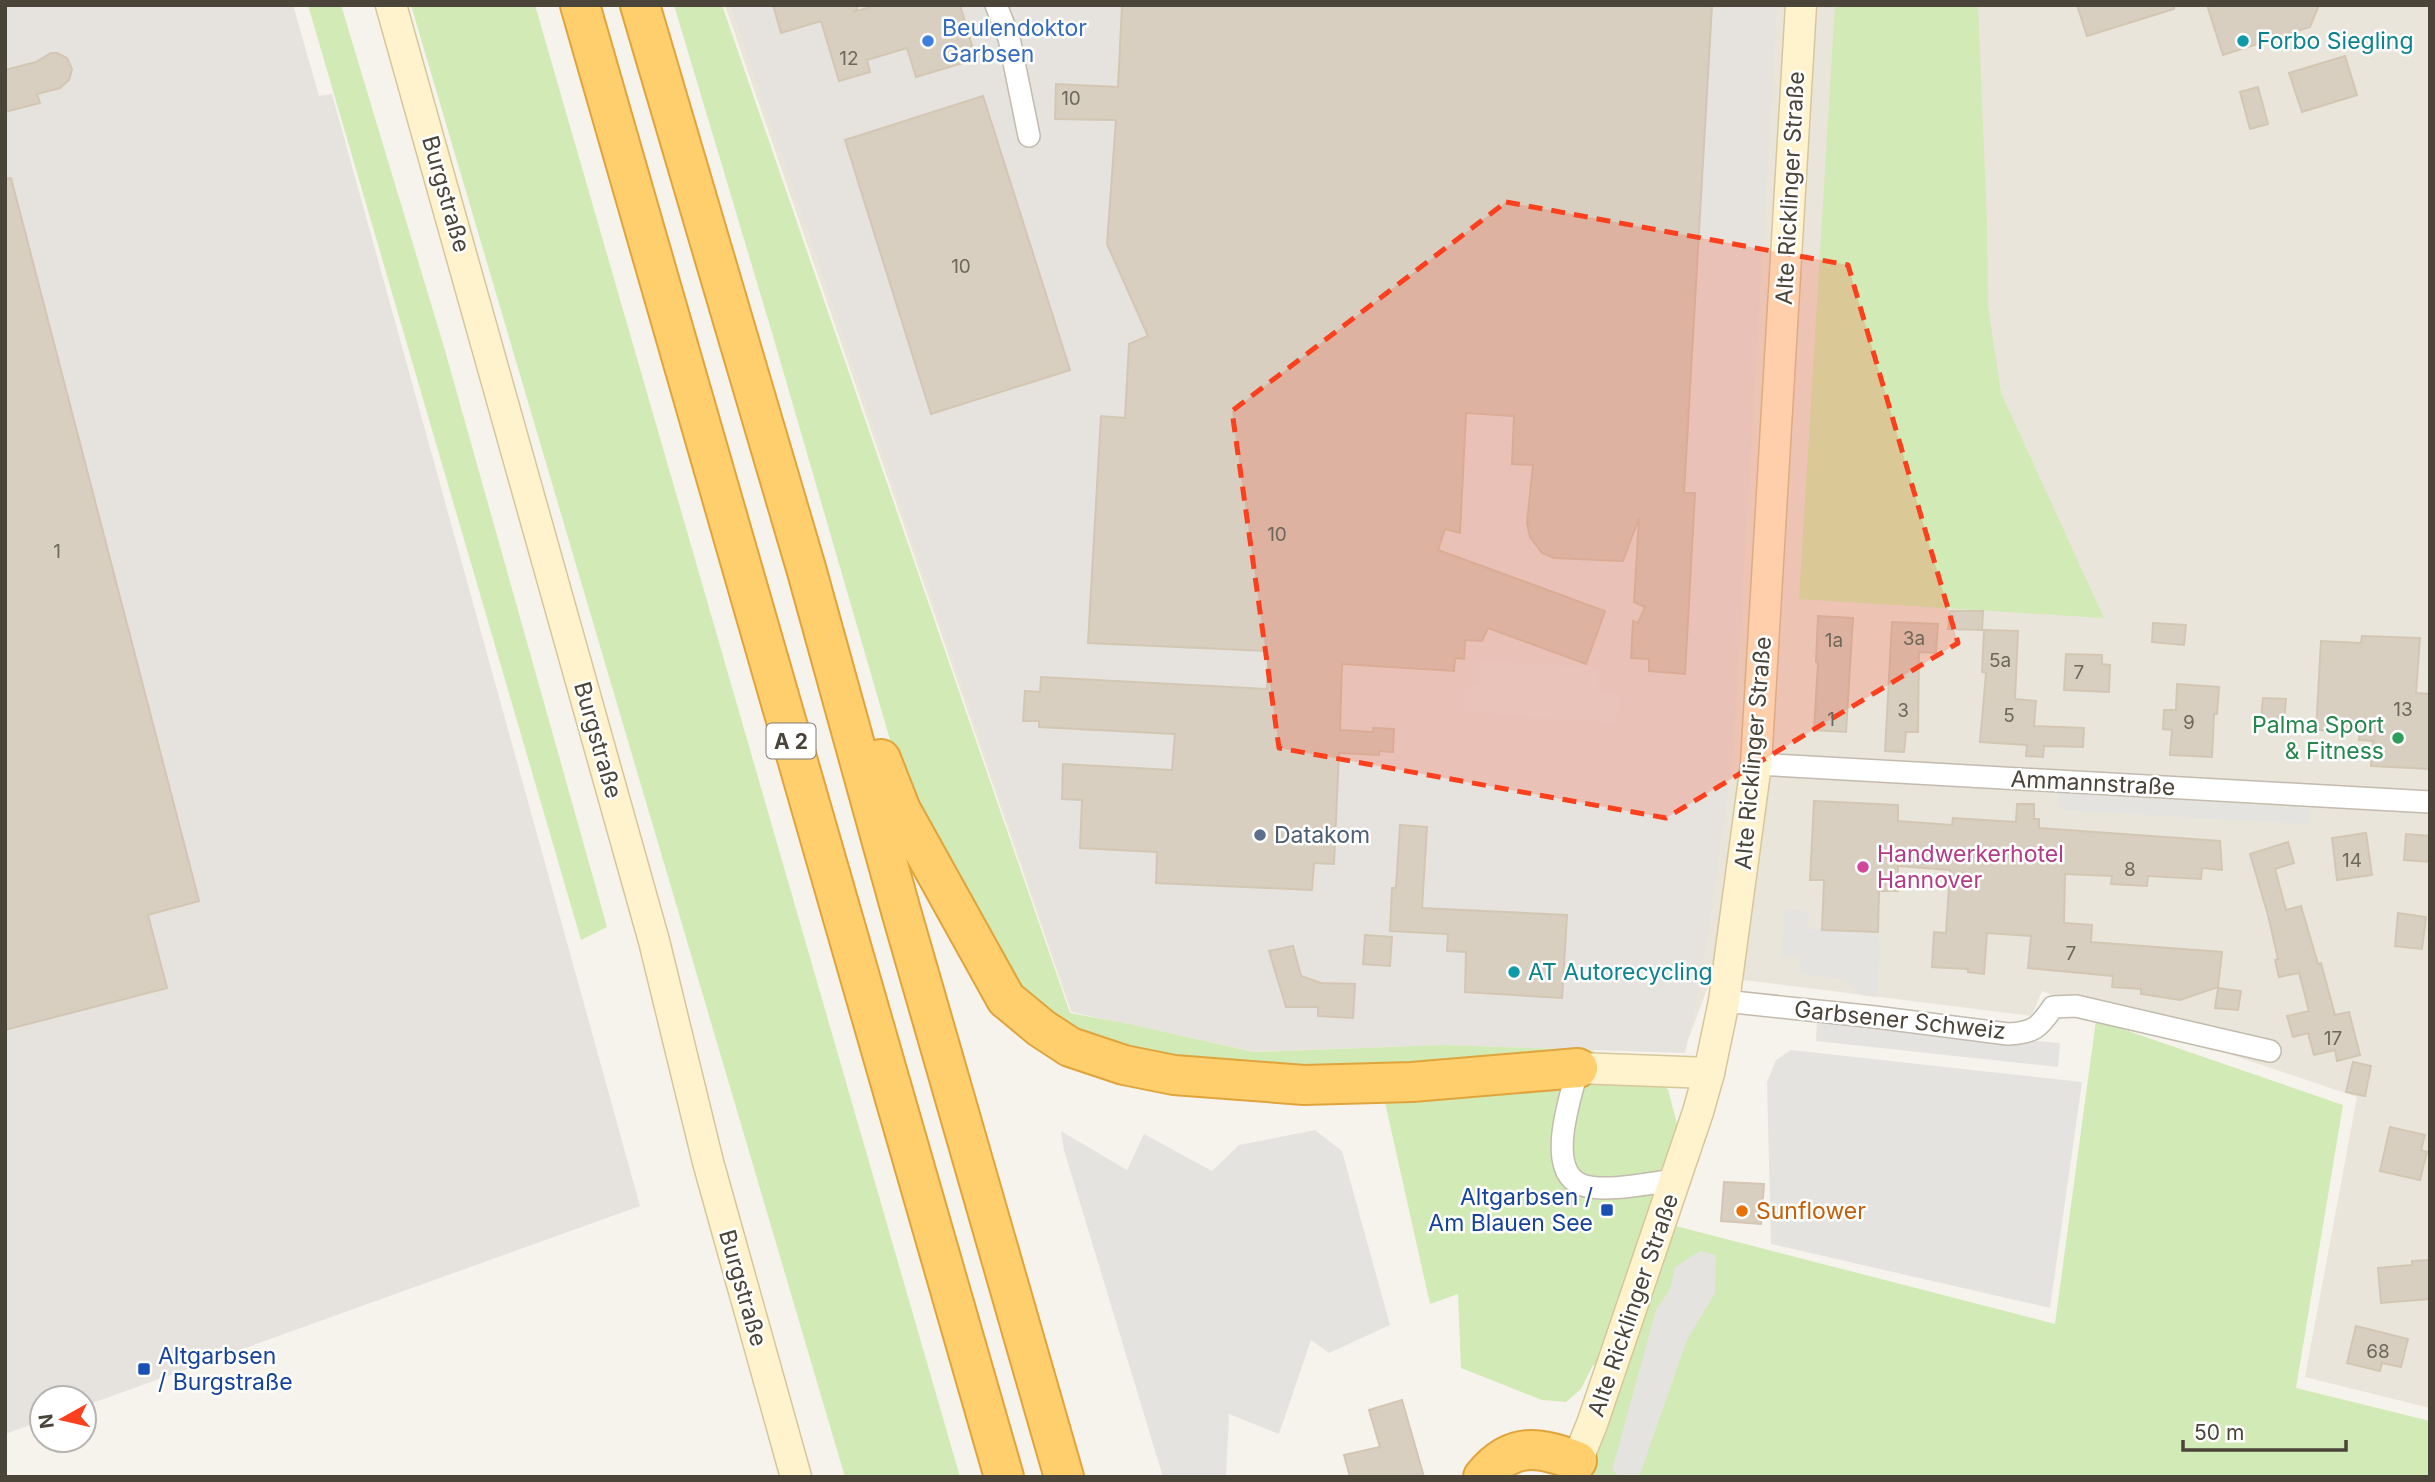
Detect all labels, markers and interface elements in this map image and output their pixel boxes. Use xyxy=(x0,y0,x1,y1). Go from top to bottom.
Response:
place label: Beulendoktor Garbsen xyxy=(942,14,1087,68)
place label: Forbo Siegling xyxy=(2257,27,2414,55)
marker: Beulendoktor Garbsen xyxy=(920,33,936,49)
marker: Forbo Siegling xyxy=(2235,33,2251,49)
house number: 12 xyxy=(839,47,859,70)
street label: Alte Ricklinger Straße xyxy=(1770,70,1810,306)
house number: 10 xyxy=(1061,87,1081,110)
street label: Burgstraße xyxy=(416,133,476,255)
house number: 10 xyxy=(951,255,971,278)
house number: 10 xyxy=(1267,523,1287,546)
house number: 1 xyxy=(53,540,61,563)
house number: 3a xyxy=(1903,627,1925,650)
house number: 1a xyxy=(1825,629,1843,652)
street label: Alte Ricklinger Straße xyxy=(1729,635,1777,871)
house number: 5a xyxy=(1989,649,2011,672)
house number: 7 xyxy=(2074,661,2084,684)
street label: Burgstraße xyxy=(568,679,628,801)
house number: 13 xyxy=(2393,698,2413,721)
house number: 3 xyxy=(1897,699,1909,722)
house number: 5 xyxy=(2003,704,2015,727)
house number: 1 xyxy=(1827,708,1835,731)
house number: 9 xyxy=(2183,711,2195,734)
place label: Palma Sport & Fitness xyxy=(2252,711,2384,765)
road number: A 2 xyxy=(766,724,816,758)
marker: Palma Sport & Fitness xyxy=(2390,730,2406,746)
street label: Ammannstraße xyxy=(2010,765,2176,801)
place label: Datakom xyxy=(1274,821,1370,849)
marker: Datakom xyxy=(1252,827,1268,843)
place label: Handwerkerhotel Hannover xyxy=(1877,840,2064,894)
house number: 14 xyxy=(2342,849,2362,872)
house number: 8 xyxy=(2124,858,2136,881)
marker: Handwerkerhotel Hannover xyxy=(1855,859,1871,875)
house number: 7 xyxy=(2066,942,2076,965)
place label: AT Autorecycling xyxy=(1528,958,1713,986)
marker: AT Autorecycling xyxy=(1506,964,1522,980)
street label: Garbsener Schweiz xyxy=(1793,995,2007,1045)
house number: 17 xyxy=(2324,1027,2342,1050)
place label: Altgarbsen / Am Blauen See xyxy=(1428,1183,1593,1237)
street label: Alte Ricklinger Straße xyxy=(1582,1190,1684,1420)
place label: Sunflower xyxy=(1756,1197,1866,1225)
marker: Altgarbsen / Am Blauen See xyxy=(1599,1202,1615,1218)
marker: Sunflower xyxy=(1734,1203,1750,1219)
street label: Burgstraße xyxy=(713,1227,773,1349)
house number: 68 xyxy=(2366,1340,2390,1363)
place label: Altgarbsen / Burgstraße xyxy=(158,1342,293,1396)
marker: Altgarbsen / Burgstraße xyxy=(136,1361,152,1377)
north arrow xyxy=(28,1384,98,1454)
scale bar xyxy=(2183,1408,2346,1452)
text: N xyxy=(34,1413,59,1430)
text: 50 m xyxy=(2194,1420,2244,1445)

